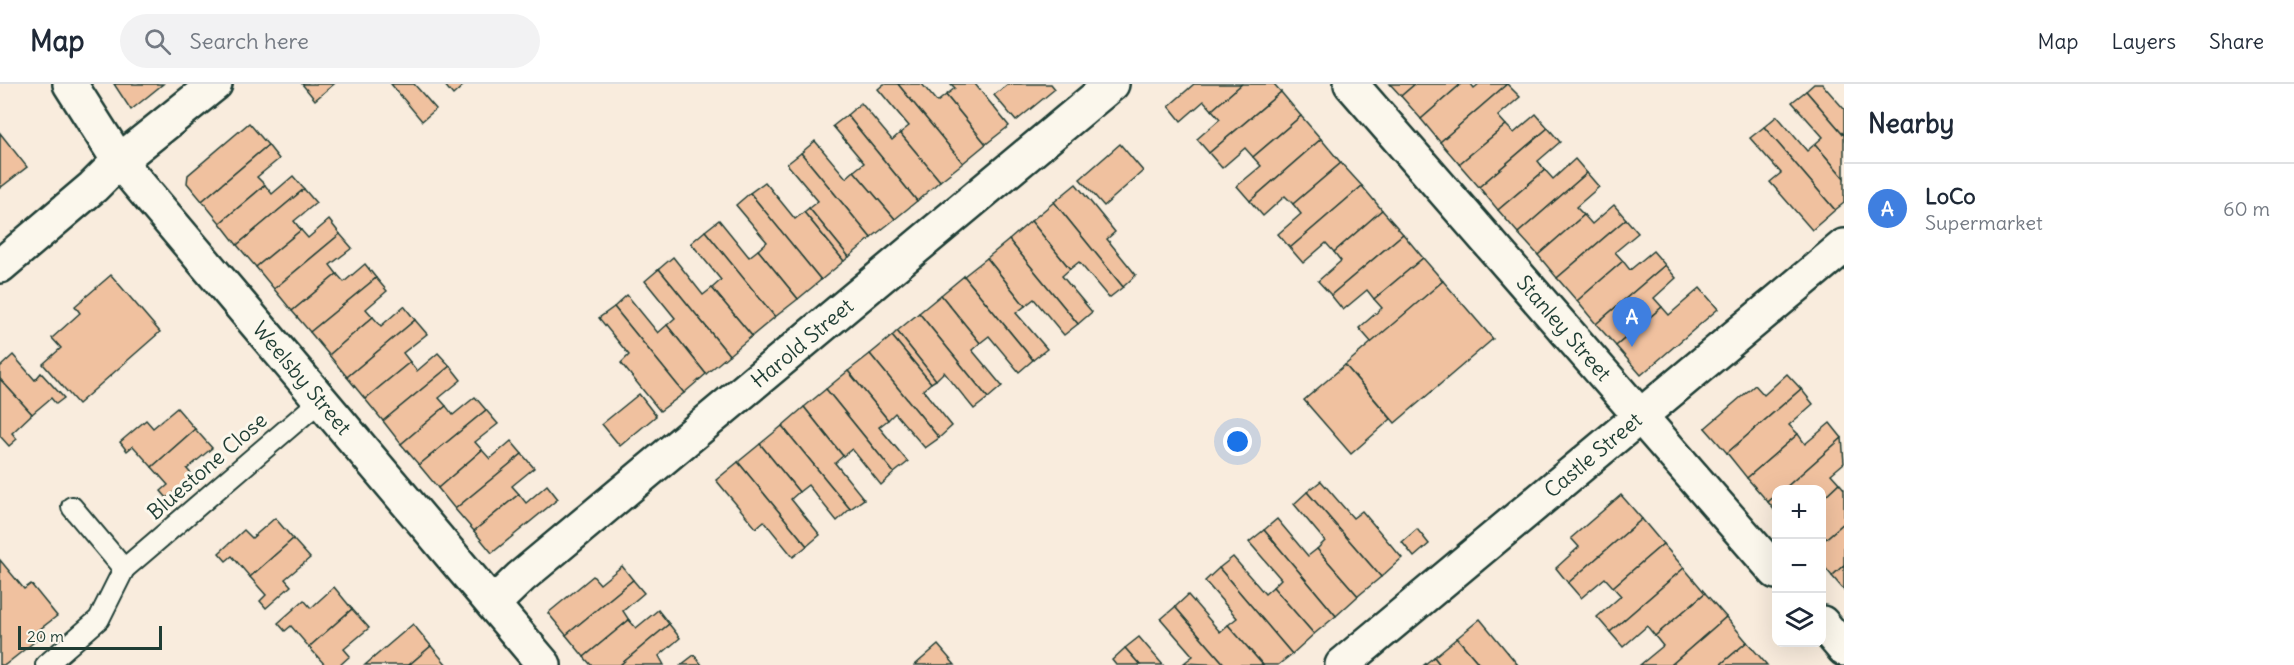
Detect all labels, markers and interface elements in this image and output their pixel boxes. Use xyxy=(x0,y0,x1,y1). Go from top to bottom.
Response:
search box xyxy=(120,14,540,68)
text: Map xyxy=(30,23,84,59)
icon: search xyxy=(141,25,174,58)
text: Search here xyxy=(189,27,309,55)
text: Map xyxy=(2038,28,2078,55)
text: Layers xyxy=(2111,28,2176,55)
text: Share xyxy=(2209,28,2264,55)
text: Nearby xyxy=(1868,107,1954,140)
text: LoCo xyxy=(1925,182,1976,210)
text: A xyxy=(1881,196,1894,221)
text: 60 m xyxy=(2223,196,2270,221)
text: Supermarket xyxy=(1925,210,2043,235)
street label: Stanley Street xyxy=(1511,270,1617,386)
street label: Harold Street xyxy=(745,292,859,394)
pin: A xyxy=(1612,298,1652,347)
street label: Weelsby Street xyxy=(247,316,357,440)
street label: Castle Street xyxy=(1539,406,1647,504)
street label: Bluestone Close xyxy=(142,407,272,525)
your location xyxy=(1223,427,1252,456)
map controls xyxy=(1772,485,1826,647)
button: + xyxy=(1772,485,1826,539)
button: − xyxy=(1772,539,1826,593)
button: layers xyxy=(1772,593,1826,647)
scale bar xyxy=(18,623,162,650)
text: 20 m xyxy=(27,626,64,646)

